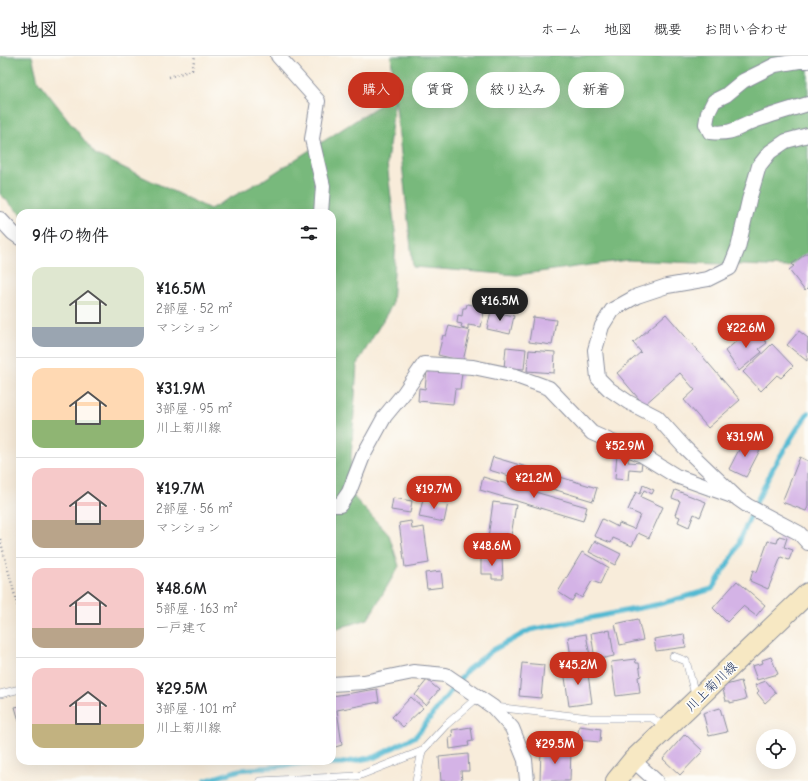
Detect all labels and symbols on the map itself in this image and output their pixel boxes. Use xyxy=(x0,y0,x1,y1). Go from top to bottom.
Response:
pin: ¥16.5M xyxy=(467,288,533,322)
pin: ¥22.6M xyxy=(713,315,779,349)
pin: ¥31.9M xyxy=(712,424,778,458)
pin: ¥52.9M xyxy=(592,433,658,467)
pin: ¥21.2M xyxy=(501,465,567,499)
pin: ¥19.7M xyxy=(401,476,467,510)
pin: ¥48.6M xyxy=(459,533,525,567)
pin: ¥45.2M xyxy=(545,652,611,686)
street label: 川上菊川線 xyxy=(683,658,741,714)
pin: ¥29.5M xyxy=(522,731,588,765)

